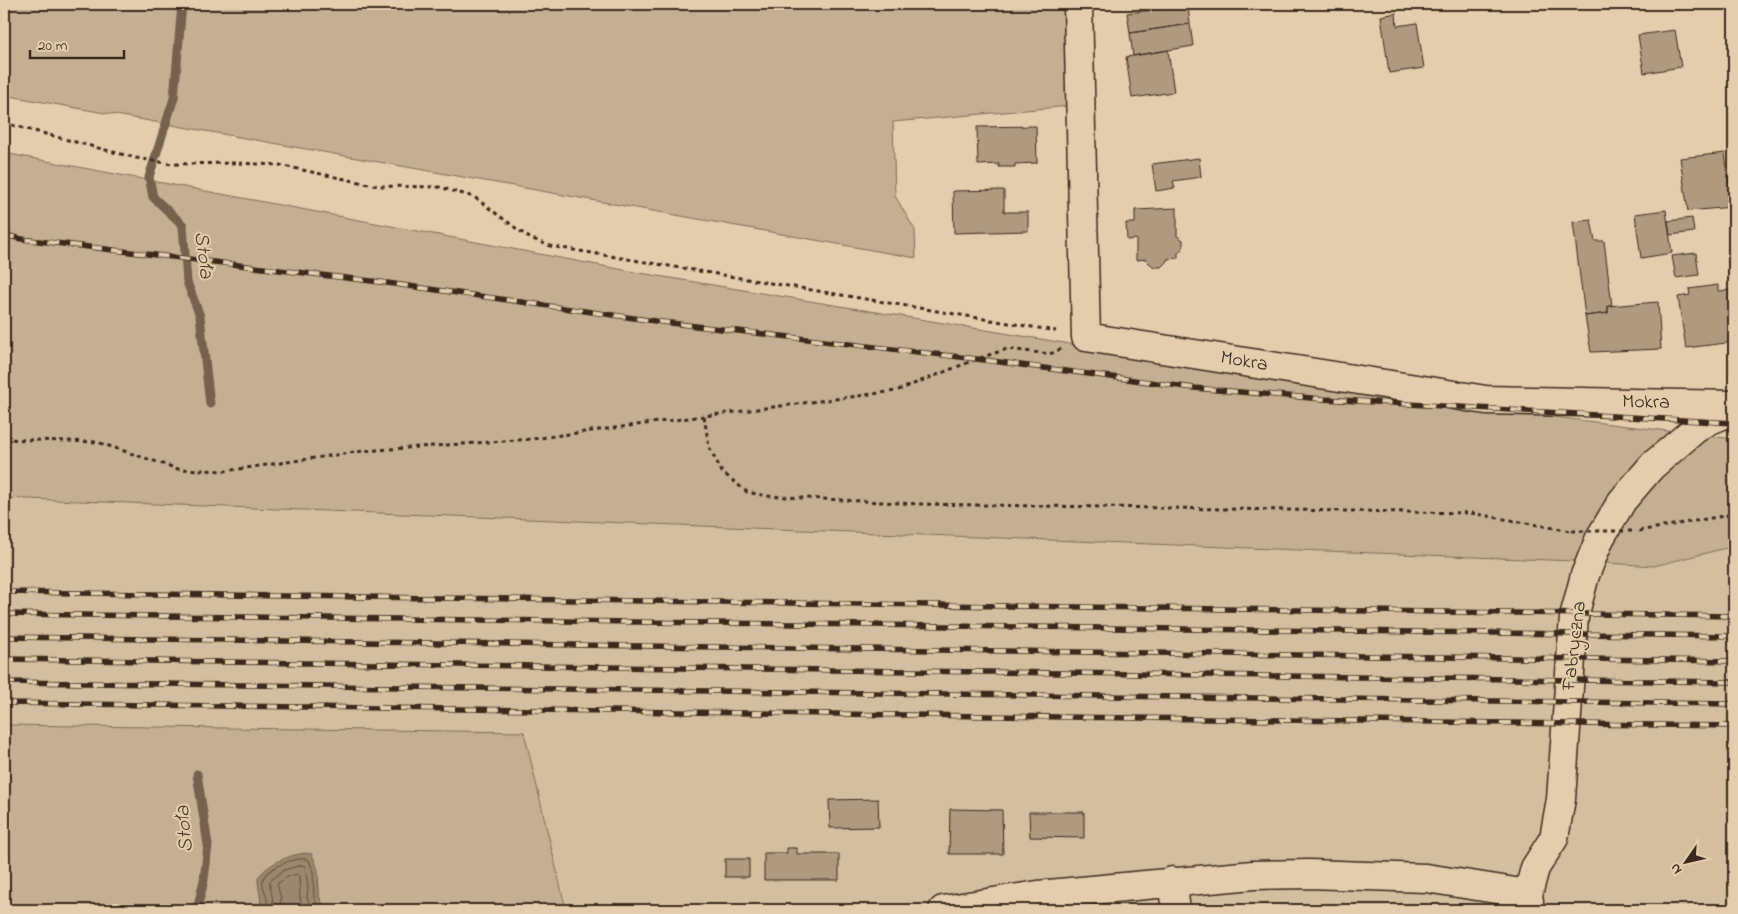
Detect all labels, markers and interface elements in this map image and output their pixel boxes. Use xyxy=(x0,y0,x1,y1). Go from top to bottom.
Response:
scale bar xyxy=(30,28,124,60)
text: 20 m xyxy=(38,35,68,57)
water label: Stoła xyxy=(185,230,221,281)
street label: Mokra xyxy=(1218,344,1270,380)
street label: Mokra xyxy=(1622,388,1670,418)
street label: Fabryczna xyxy=(1555,599,1595,694)
water label: Stoła xyxy=(168,804,202,854)
north arrow xyxy=(1660,836,1710,886)
text: N xyxy=(1665,859,1688,878)

